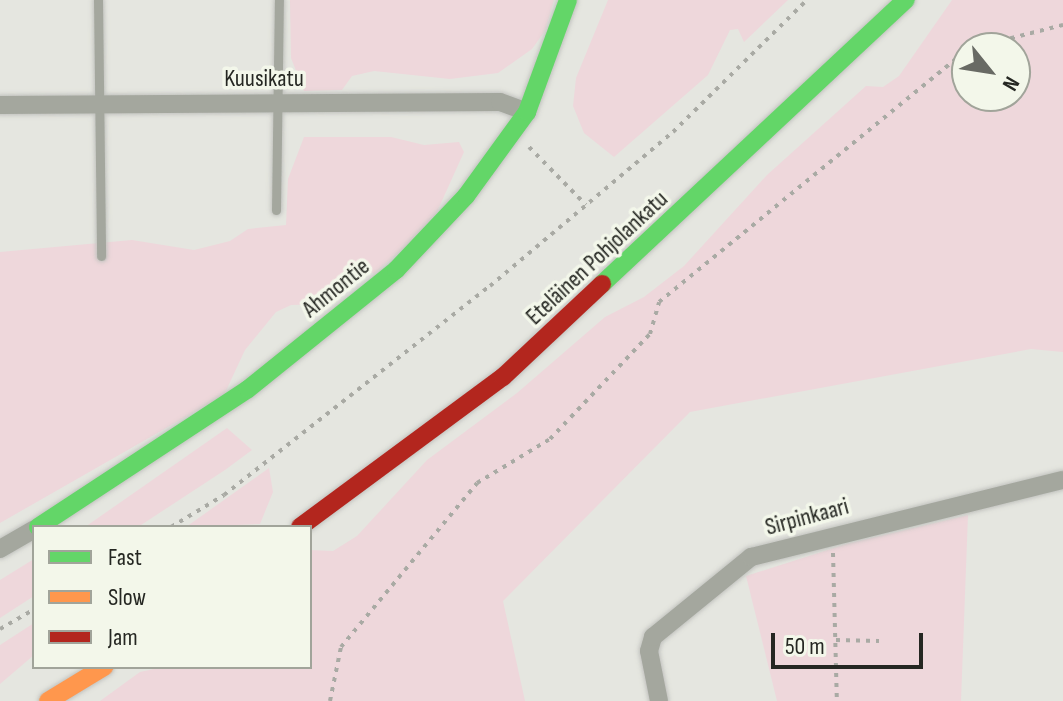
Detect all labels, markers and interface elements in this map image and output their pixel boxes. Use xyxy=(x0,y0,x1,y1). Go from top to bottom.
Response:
north arrow xyxy=(951,32,1031,112)
street label: Kuusikatu xyxy=(224,65,304,93)
text: N xyxy=(996,71,1025,95)
street label: Eteläinen Pohjolankatu xyxy=(520,185,674,331)
street label: Ahmontie xyxy=(297,252,375,324)
street label: Sirpinkaari xyxy=(762,492,852,542)
legend xyxy=(32,525,312,669)
text: Fast xyxy=(108,543,142,572)
text: Slow xyxy=(108,583,146,612)
scale bar xyxy=(775,617,927,667)
text: Jam xyxy=(108,623,138,652)
text: 50 m xyxy=(785,632,825,661)

